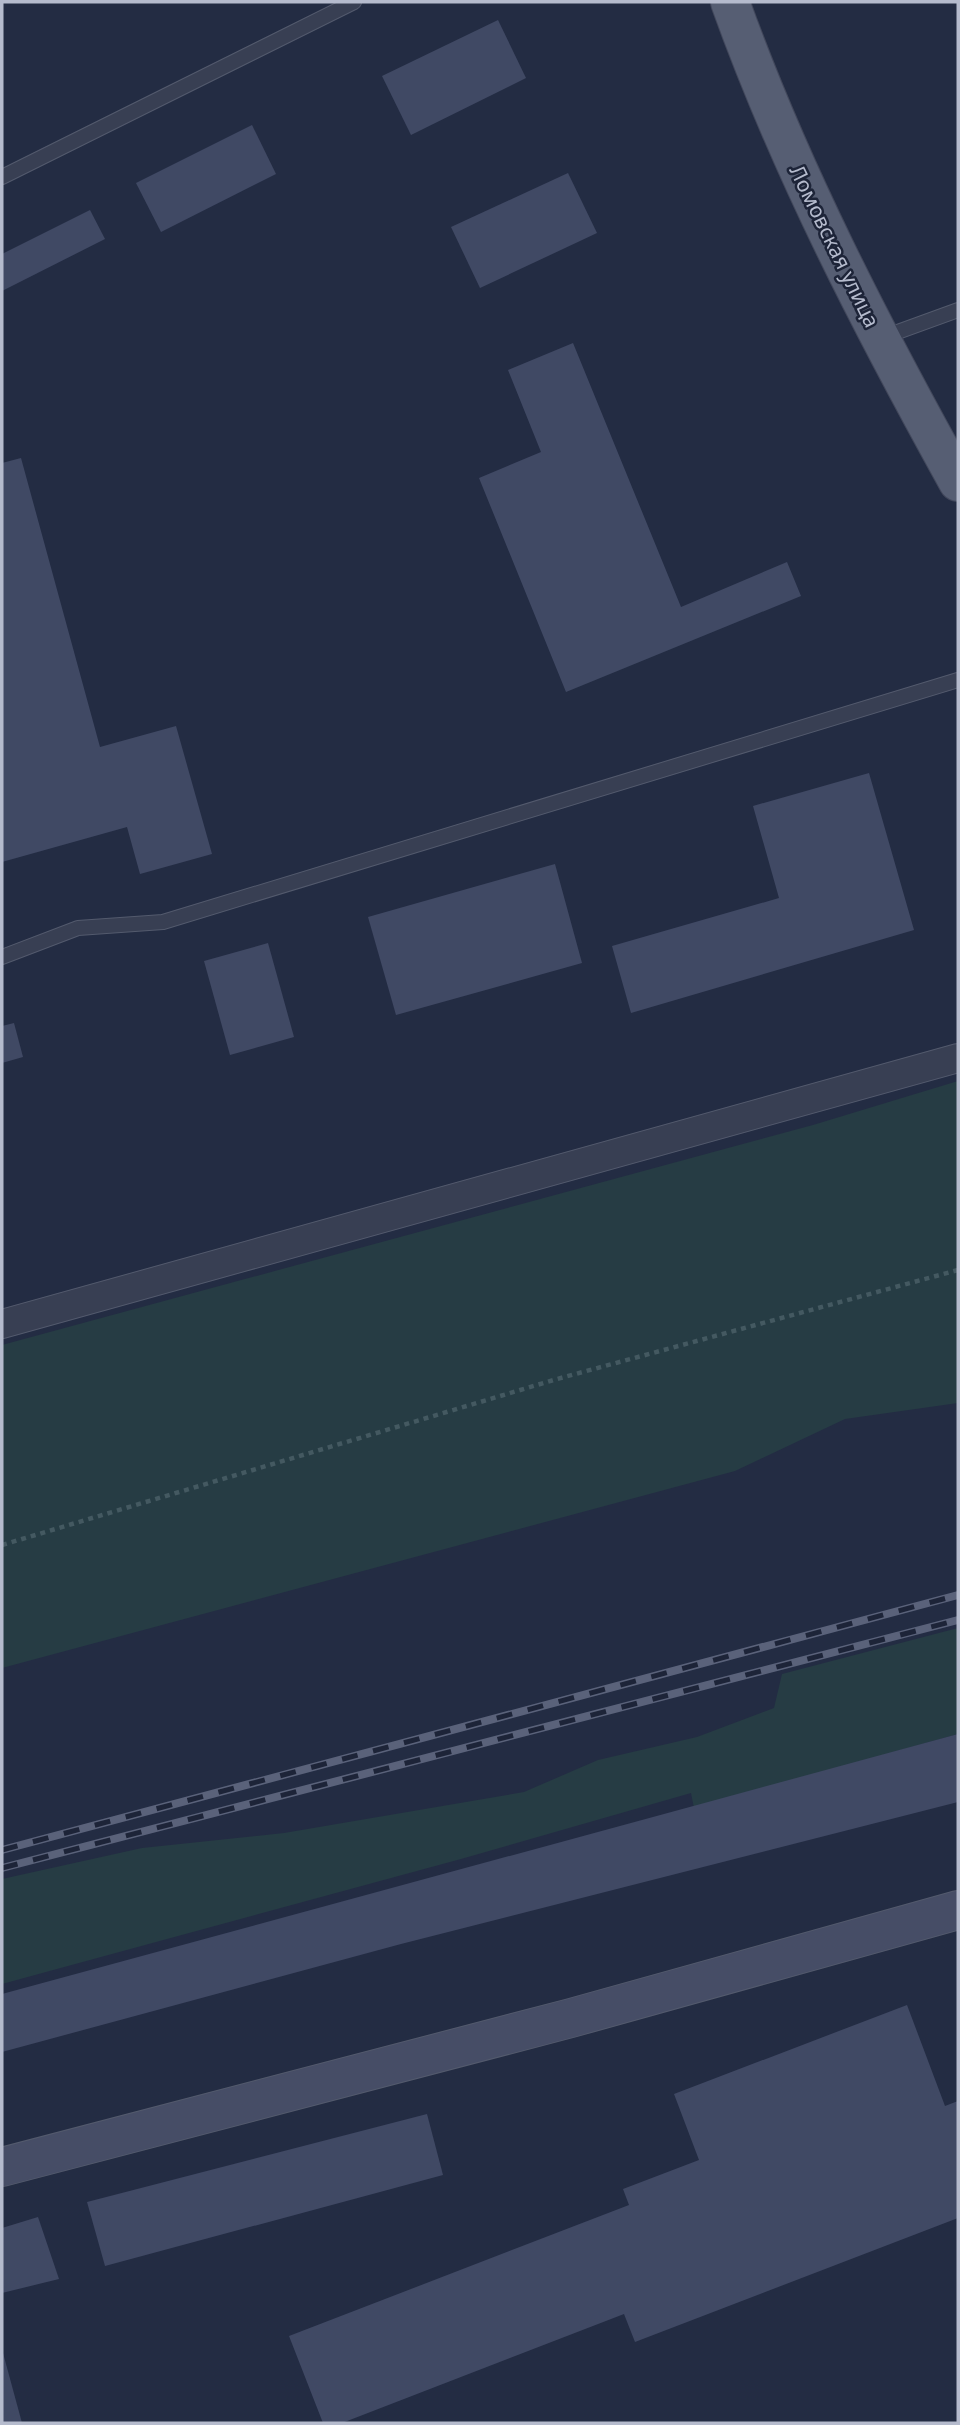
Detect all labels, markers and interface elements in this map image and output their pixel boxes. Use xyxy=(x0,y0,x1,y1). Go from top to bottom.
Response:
street label: Ломовская улица xyxy=(784,160,886,332)

